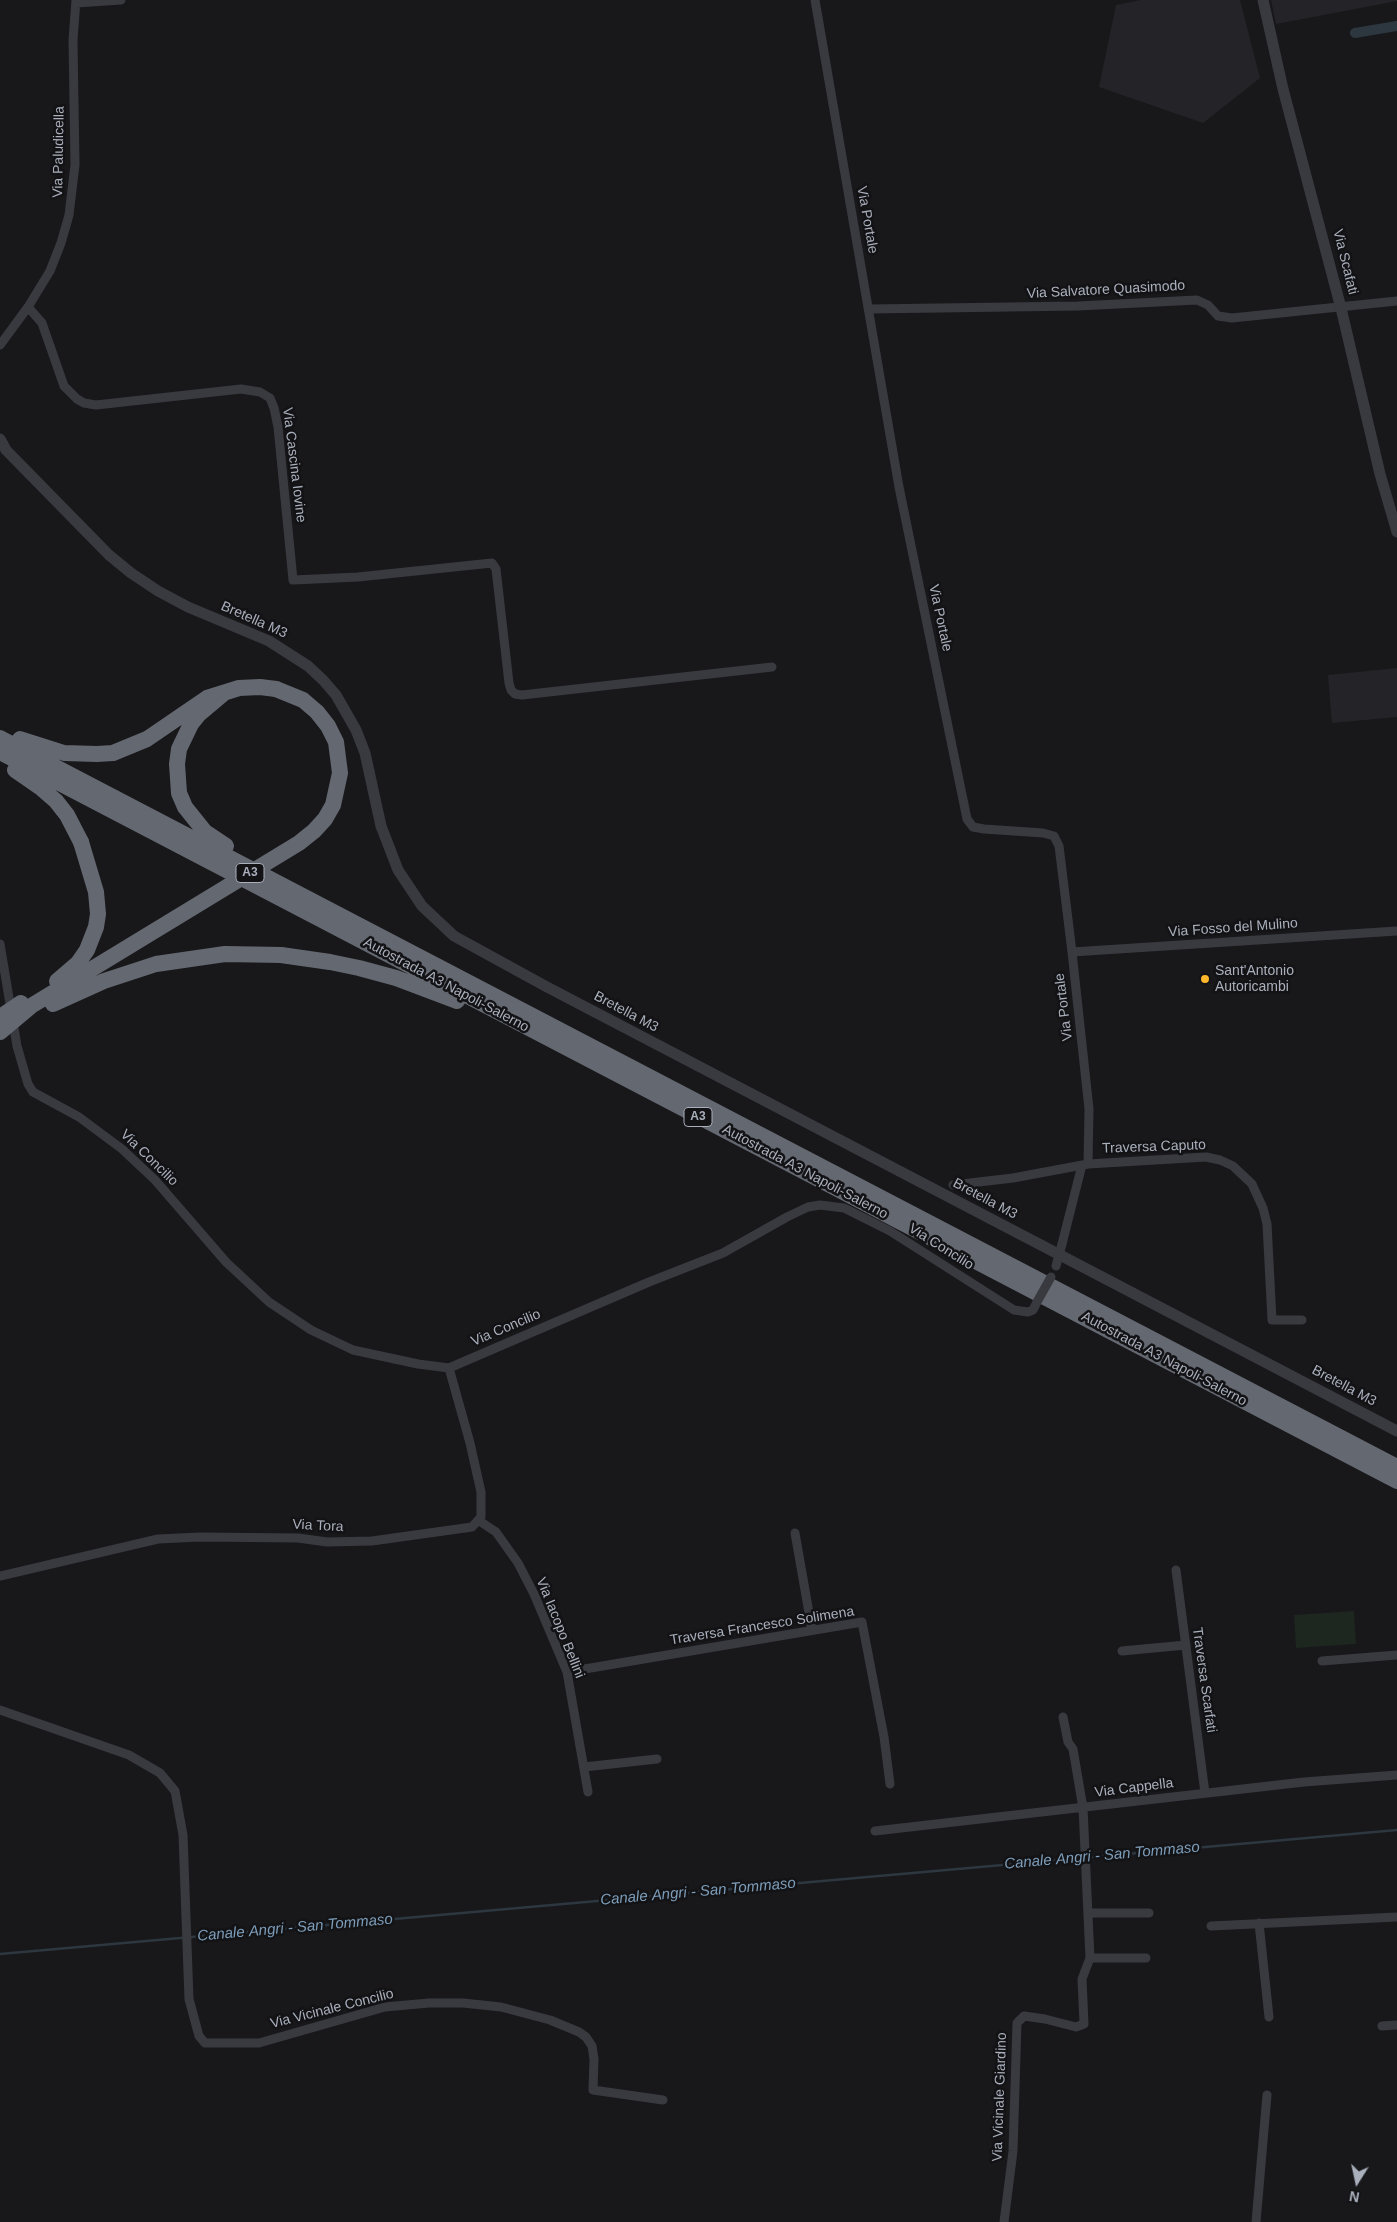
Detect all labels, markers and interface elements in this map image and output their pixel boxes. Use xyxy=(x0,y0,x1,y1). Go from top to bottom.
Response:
street label: Via Paludicella xyxy=(50,106,68,198)
street label: Via Portale xyxy=(853,185,881,255)
street label: Via Scafati xyxy=(1329,228,1361,296)
street label: Via Salvatore Quasimodo xyxy=(1026,277,1186,303)
street label: Via Cascina Iovine xyxy=(279,407,309,523)
street label: Via Portale xyxy=(925,583,955,653)
street label: Bretella M3 xyxy=(218,598,290,642)
road number: A3 xyxy=(236,864,264,882)
street label: Via Fosso del Mulino xyxy=(1168,915,1298,941)
street label: Autostrada A3 Napoli-Salerno xyxy=(360,934,532,1036)
place label: Sant'Antonio Autoricambi xyxy=(1215,963,1294,996)
street label: Via Portale xyxy=(1052,972,1076,1042)
marker: Sant'Antonio Autoricambi xyxy=(1199,973,1211,985)
street label: Bretella M3 xyxy=(591,988,661,1036)
road number: A3 xyxy=(684,1108,712,1126)
street label: Autostrada A3 Napoli-Salerno xyxy=(719,1121,891,1223)
street label: Via Concilio xyxy=(117,1126,181,1190)
street label: Traversa Caputo xyxy=(1102,1137,1206,1157)
street label: Bretella M3 xyxy=(950,1175,1020,1223)
street label: Via Concilio xyxy=(905,1220,977,1274)
street label: Via Concilio xyxy=(469,1306,543,1350)
street label: Autostrada A3 Napoli-Salerno xyxy=(1078,1308,1250,1410)
street label: Bretella M3 xyxy=(1309,1362,1379,1410)
street label: Via Tora xyxy=(292,1516,344,1536)
street label: Via Iacopo Bellini xyxy=(532,1575,588,1681)
street label: Traversa Francesco Solimena xyxy=(669,1603,855,1649)
street label: Traversa Scarfati xyxy=(1188,1626,1220,1734)
street label: Via Cappella xyxy=(1094,1775,1174,1801)
water label: Canale Angri - San Tommaso xyxy=(1003,1838,1201,1874)
water label: Canale Angri - San Tommaso xyxy=(599,1874,797,1910)
water label: Canale Angri - San Tommaso xyxy=(196,1910,394,1946)
street label: Via Vicinale Concilio xyxy=(269,1986,395,2032)
street label: Via Vicinale Giardino xyxy=(989,2032,1011,2162)
north arrow xyxy=(1332,2157,1382,2207)
text: N xyxy=(1348,2188,1361,2206)

